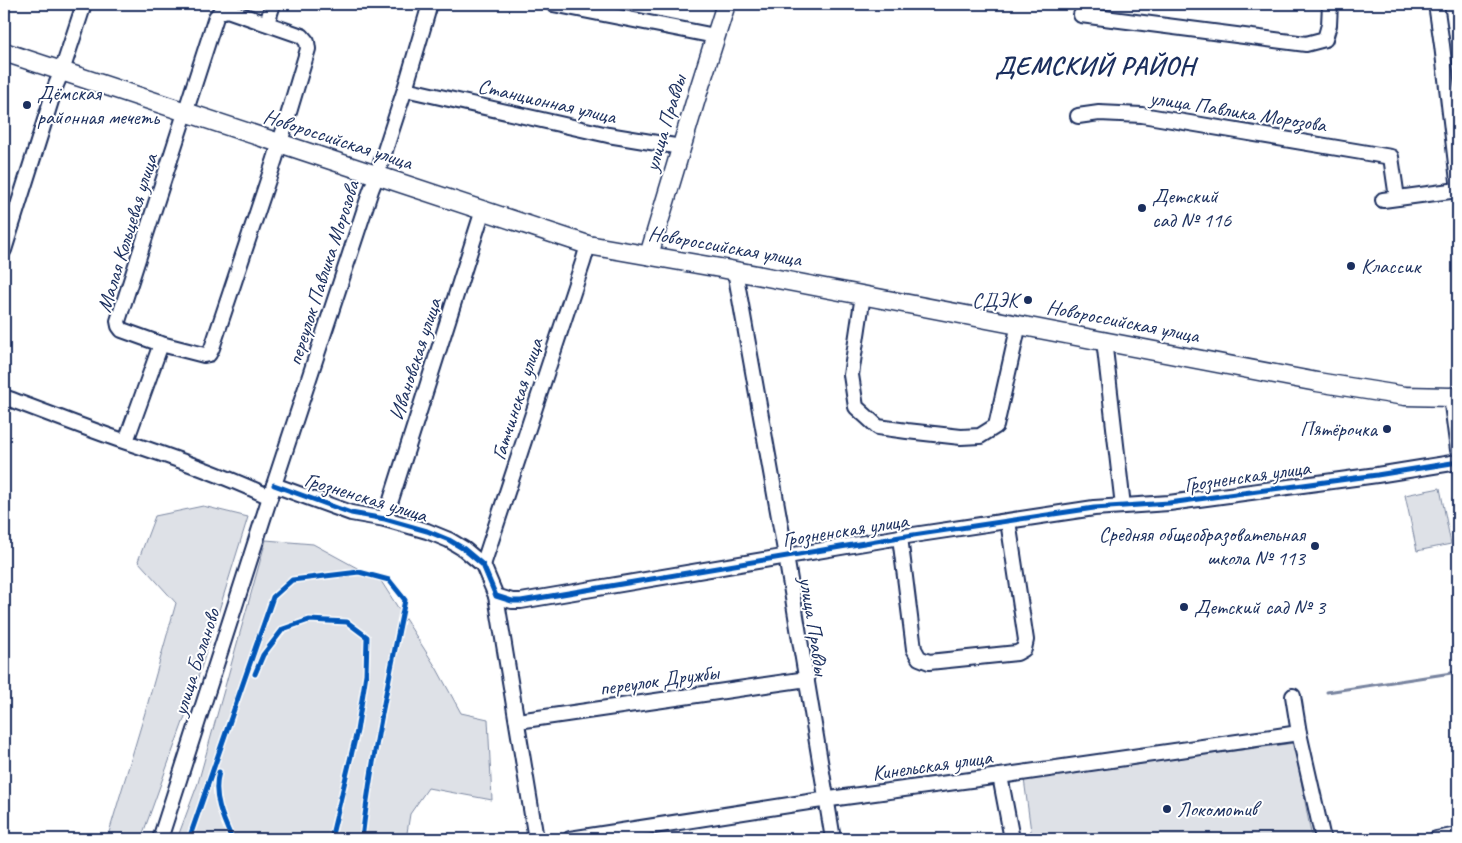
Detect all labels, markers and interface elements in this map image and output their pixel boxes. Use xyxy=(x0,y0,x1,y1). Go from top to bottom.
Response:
district label: ДЕМСКИЙ РАЙОН xyxy=(995,49,1199,82)
street label: улица Правды xyxy=(637,70,693,176)
street label: Станционная улица xyxy=(475,72,620,130)
place label: Дёмская районная мечеть xyxy=(37,80,160,130)
street label: улица Павлика Морозова xyxy=(1146,84,1330,139)
marker: Дёмская районная мечеть xyxy=(21,99,33,111)
street label: Новороссийская улица xyxy=(260,103,417,176)
street label: Малая Кольцевая улица xyxy=(91,149,164,315)
street label: переулок Павлика Морозова xyxy=(281,176,366,369)
place label: Детский сад № 116 xyxy=(1152,183,1232,233)
marker: Детский сад № 116 xyxy=(1136,202,1148,214)
street label: Новороссийская улица xyxy=(647,220,805,273)
place label: Классик xyxy=(1361,253,1423,279)
marker: Классик xyxy=(1345,260,1357,272)
place label: СДЭК xyxy=(972,287,1023,313)
street label: Ивановская улица xyxy=(383,293,448,423)
street label: Новороссийская улица xyxy=(1045,293,1203,349)
marker: СДЭК xyxy=(1022,294,1034,306)
street label: Гатчинская улица xyxy=(485,333,549,463)
place label: Пятёрочка xyxy=(1300,416,1379,442)
marker: Пятёрочка xyxy=(1381,423,1393,435)
street label: Грозненская улица xyxy=(1182,454,1313,498)
street label: Грозненская улица xyxy=(302,466,432,529)
street label: Грозненская улица xyxy=(780,507,911,553)
place label: Средняя общеобразовательная школа № 113 xyxy=(1099,521,1307,571)
marker: Средняя общеобразовательная школа № 113 xyxy=(1309,540,1321,552)
street label: улица Правды xyxy=(793,573,835,679)
place label: Детский сад № 3 xyxy=(1194,594,1327,620)
marker: Детский сад № 3 xyxy=(1178,601,1190,613)
street label: улица Баланово xyxy=(166,604,226,721)
street label: переулок Дружбы xyxy=(598,659,722,701)
street label: Кинельская улица xyxy=(870,743,995,786)
place label: Локомотив xyxy=(1177,796,1262,822)
marker: Локомотив xyxy=(1161,803,1173,815)

